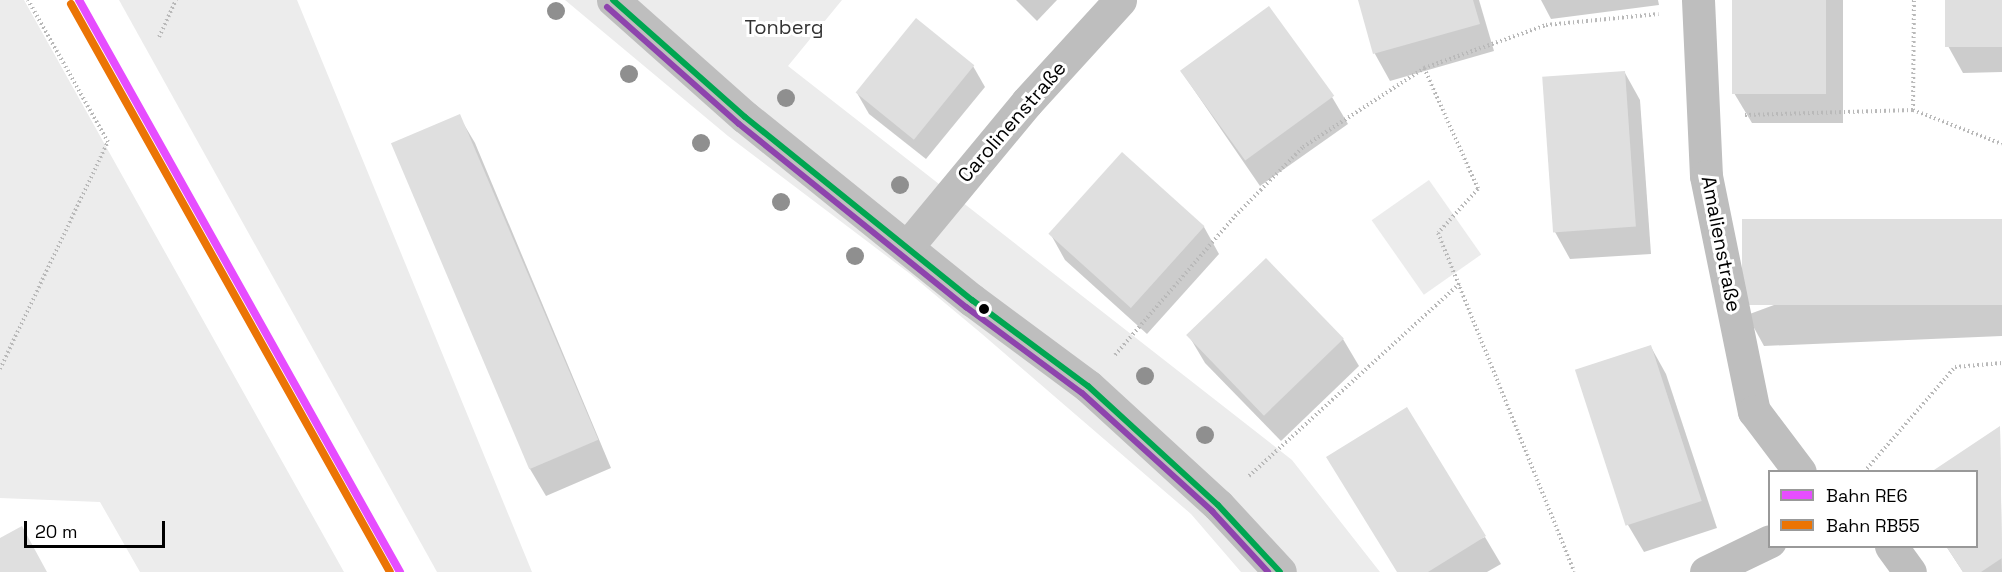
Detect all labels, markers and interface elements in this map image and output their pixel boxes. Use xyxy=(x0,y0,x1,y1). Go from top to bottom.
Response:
park label: Tonberg xyxy=(744,15,824,39)
street label: Carolinenstraße xyxy=(953,57,1071,187)
street label: Amalienstraße xyxy=(1696,174,1746,314)
unlabelled marker xyxy=(978,303,990,315)
legend xyxy=(1768,470,1978,548)
text: Bahn RE6 xyxy=(1826,484,1907,507)
scale bar xyxy=(27,509,168,547)
text: Bahn RB55 xyxy=(1826,514,1920,537)
text: 20 m xyxy=(35,520,78,543)

